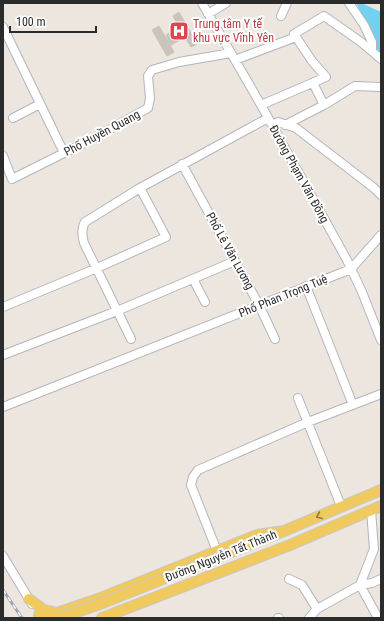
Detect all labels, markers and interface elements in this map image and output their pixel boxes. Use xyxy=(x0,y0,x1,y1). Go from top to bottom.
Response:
scale bar xyxy=(10,8,96,34)
text: 100 m xyxy=(16,15,46,29)
place label: Trung tâm Y tế khu vực Vĩnh Yên xyxy=(193,17,274,45)
hospital icon: Trung tâm Y tế khu vực Vĩnh Yên xyxy=(168,20,190,42)
street label: Phố Huyền Quang xyxy=(62,107,142,159)
street label: Đường Phạm Văn Đồng xyxy=(266,123,332,225)
street label: Phố Lê Văn Lương xyxy=(203,210,257,292)
street label: Phố Phan Trọng Tuệ xyxy=(237,272,330,320)
one-way arrow xyxy=(316,511,323,519)
street label: Đường Nguyễn Tất Thành xyxy=(163,527,279,585)

